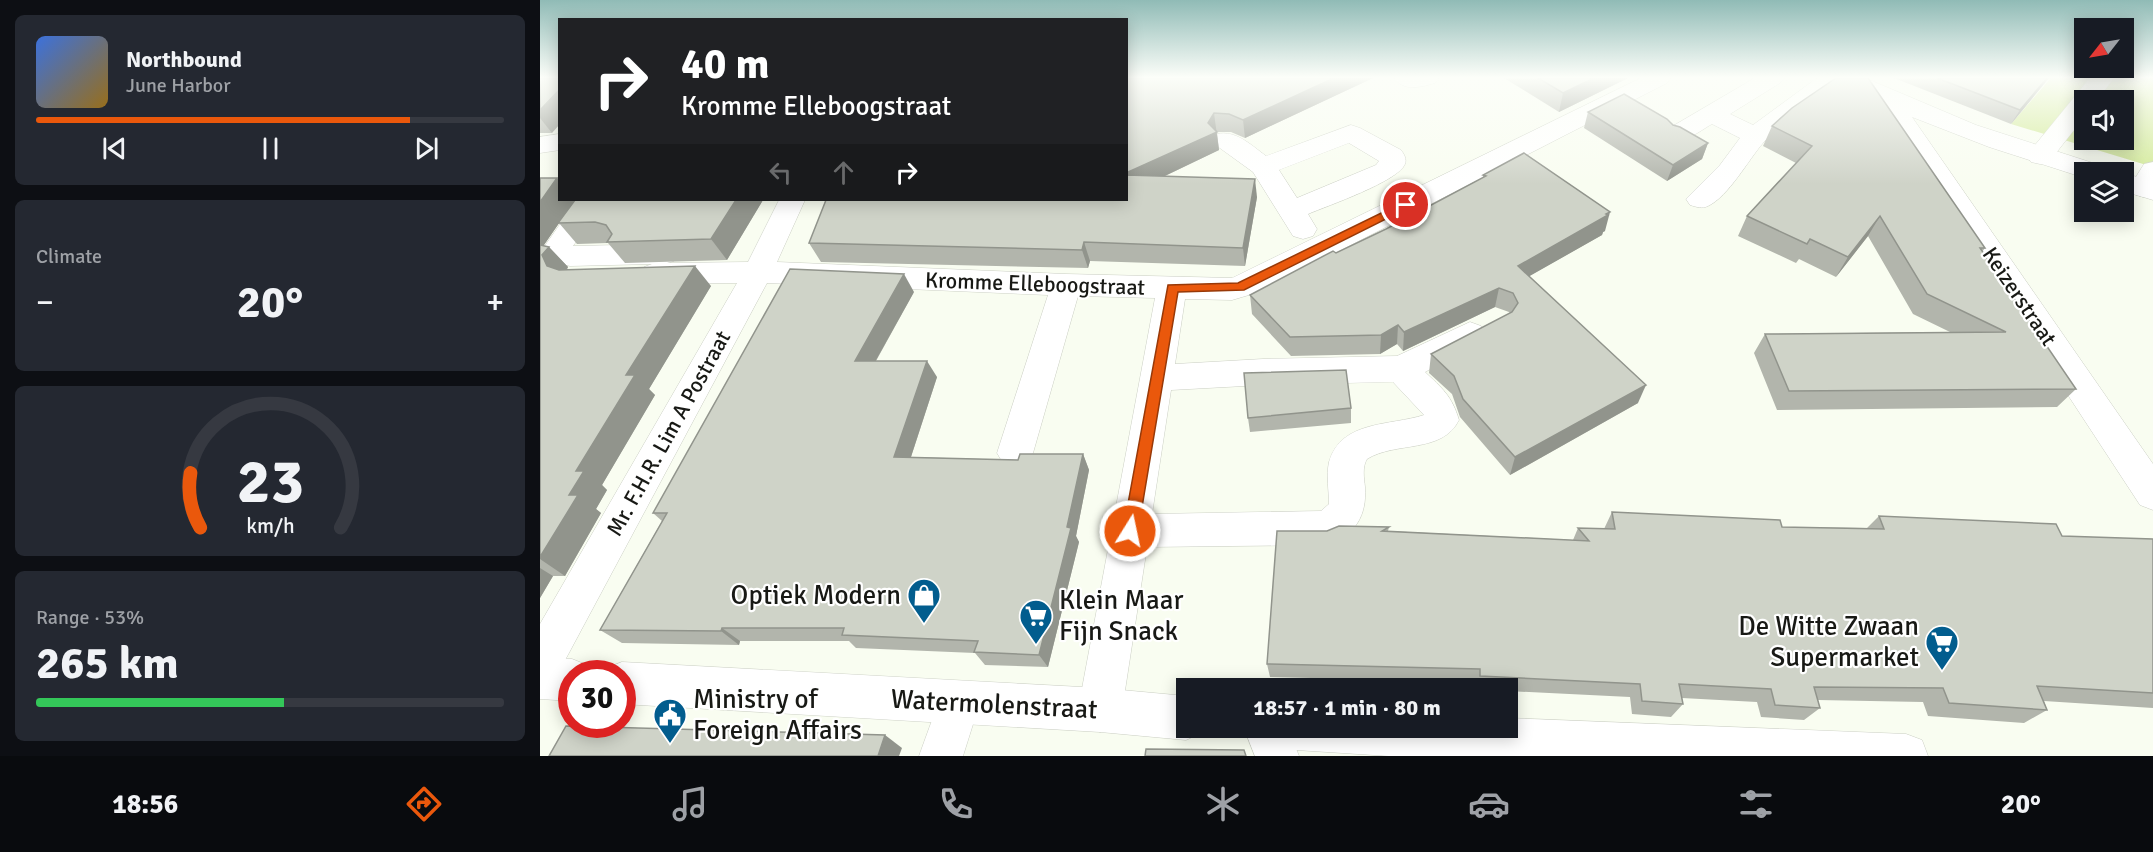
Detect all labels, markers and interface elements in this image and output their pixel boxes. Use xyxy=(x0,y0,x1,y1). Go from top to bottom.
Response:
north arrow xyxy=(2074,18,2134,78)
map controls xyxy=(2074,18,2134,222)
text: 40 m xyxy=(681,39,770,90)
icon: right xyxy=(582,42,660,120)
text: Northbound xyxy=(126,46,242,73)
text: June Harbor xyxy=(126,73,231,98)
text: Kromme Elleboogstraat xyxy=(681,90,951,123)
button: sound xyxy=(2074,90,2134,150)
icon: previous xyxy=(98,132,131,165)
icon: pause xyxy=(254,132,287,165)
icon: next xyxy=(410,132,443,165)
icon: left xyxy=(764,156,797,189)
icon: ahead xyxy=(827,156,860,189)
icon: right xyxy=(890,156,923,189)
button: layers xyxy=(2074,162,2134,222)
pin xyxy=(1380,179,1431,230)
icon: arrive xyxy=(1389,188,1422,221)
street label: Keizerstraat xyxy=(1977,242,2063,351)
text: Climate xyxy=(36,244,102,269)
street label: Kromme Elleboogstraat xyxy=(924,266,1146,301)
text: 20° xyxy=(237,275,303,330)
text: − xyxy=(36,282,54,323)
text: + xyxy=(486,282,504,323)
street label: Mr. F.H.R. Lim A Postraat xyxy=(601,326,736,541)
text: 23 xyxy=(236,443,304,520)
position arrow xyxy=(1098,499,1162,563)
text: km/h xyxy=(246,513,294,539)
shop icon: Optiek Modern xyxy=(906,577,942,624)
place label: Optiek Modern xyxy=(731,579,901,612)
place label: Klein Maar Fijn Snack xyxy=(1059,584,1183,648)
supermarket icon: Klein Maar Fijn Snack xyxy=(1018,598,1054,645)
text: Range · 53% xyxy=(36,605,144,630)
place label: De Witte Zwaan Supermarket xyxy=(1738,610,1919,674)
supermarket icon: De Witte Zwaan Supermarket xyxy=(1924,624,1960,671)
text: 265 km xyxy=(36,636,179,691)
speed limit sign: 30 xyxy=(558,660,636,738)
place label: Ministry of Foreign Affairs xyxy=(693,683,862,747)
street label: Watermolenstraat xyxy=(890,683,1098,726)
text: 18:57 · 1 min · 80 m xyxy=(1253,694,1441,721)
public building icon: Ministry of Foreign Affairs xyxy=(652,697,688,744)
icon: directions xyxy=(403,783,445,825)
icon: music xyxy=(669,783,711,825)
icon: phone xyxy=(935,783,977,825)
icon: climate xyxy=(1202,783,1244,825)
icon: car xyxy=(1468,783,1510,825)
icon: filters xyxy=(1735,783,1777,825)
text: 18:56 xyxy=(112,788,178,821)
text: 20° xyxy=(2001,788,2041,821)

